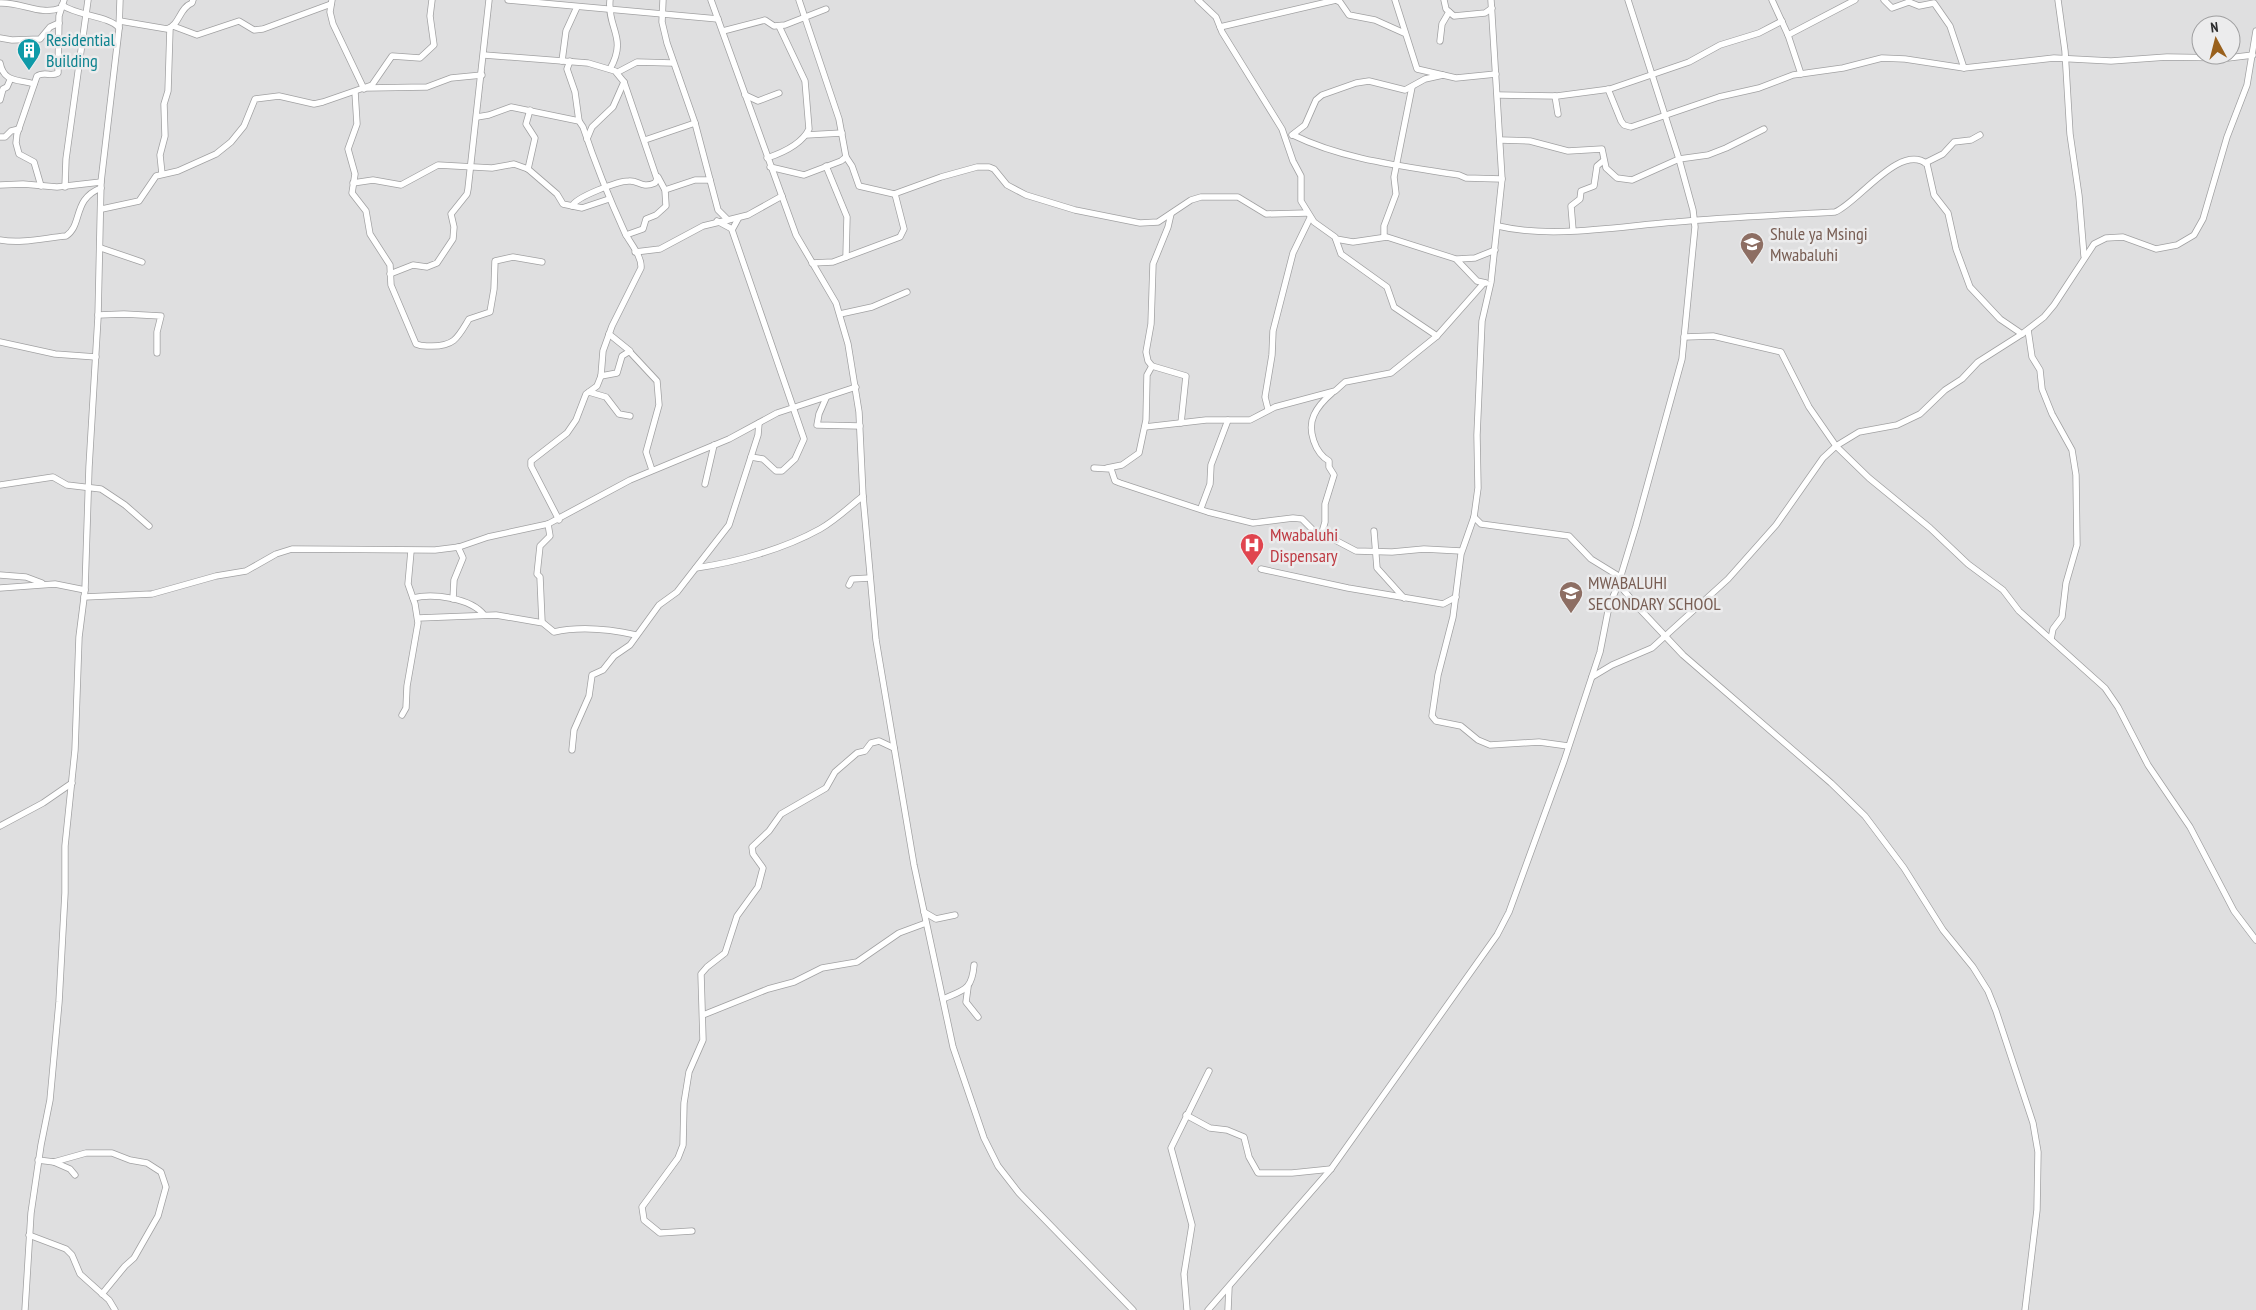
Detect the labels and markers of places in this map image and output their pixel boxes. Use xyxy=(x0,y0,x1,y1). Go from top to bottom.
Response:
place label: Residential Building xyxy=(46,28,116,72)
building icon: Residential Building xyxy=(16,37,42,71)
place label: Shule ya Msingi Mwabaluhi xyxy=(1770,222,1868,266)
school or university icon: Shule ya Msingi Mwabaluhi xyxy=(1739,231,1765,265)
place label: Mwabaluhi Dispensary xyxy=(1270,523,1338,567)
hospital icon: Mwabaluhi Dispensary xyxy=(1239,532,1265,566)
place label: MWABALUHI SECONDARY SCHOOL xyxy=(1588,571,1721,615)
school or university icon: MWABALUHI SECONDARY SCHOOL xyxy=(1558,580,1584,614)

